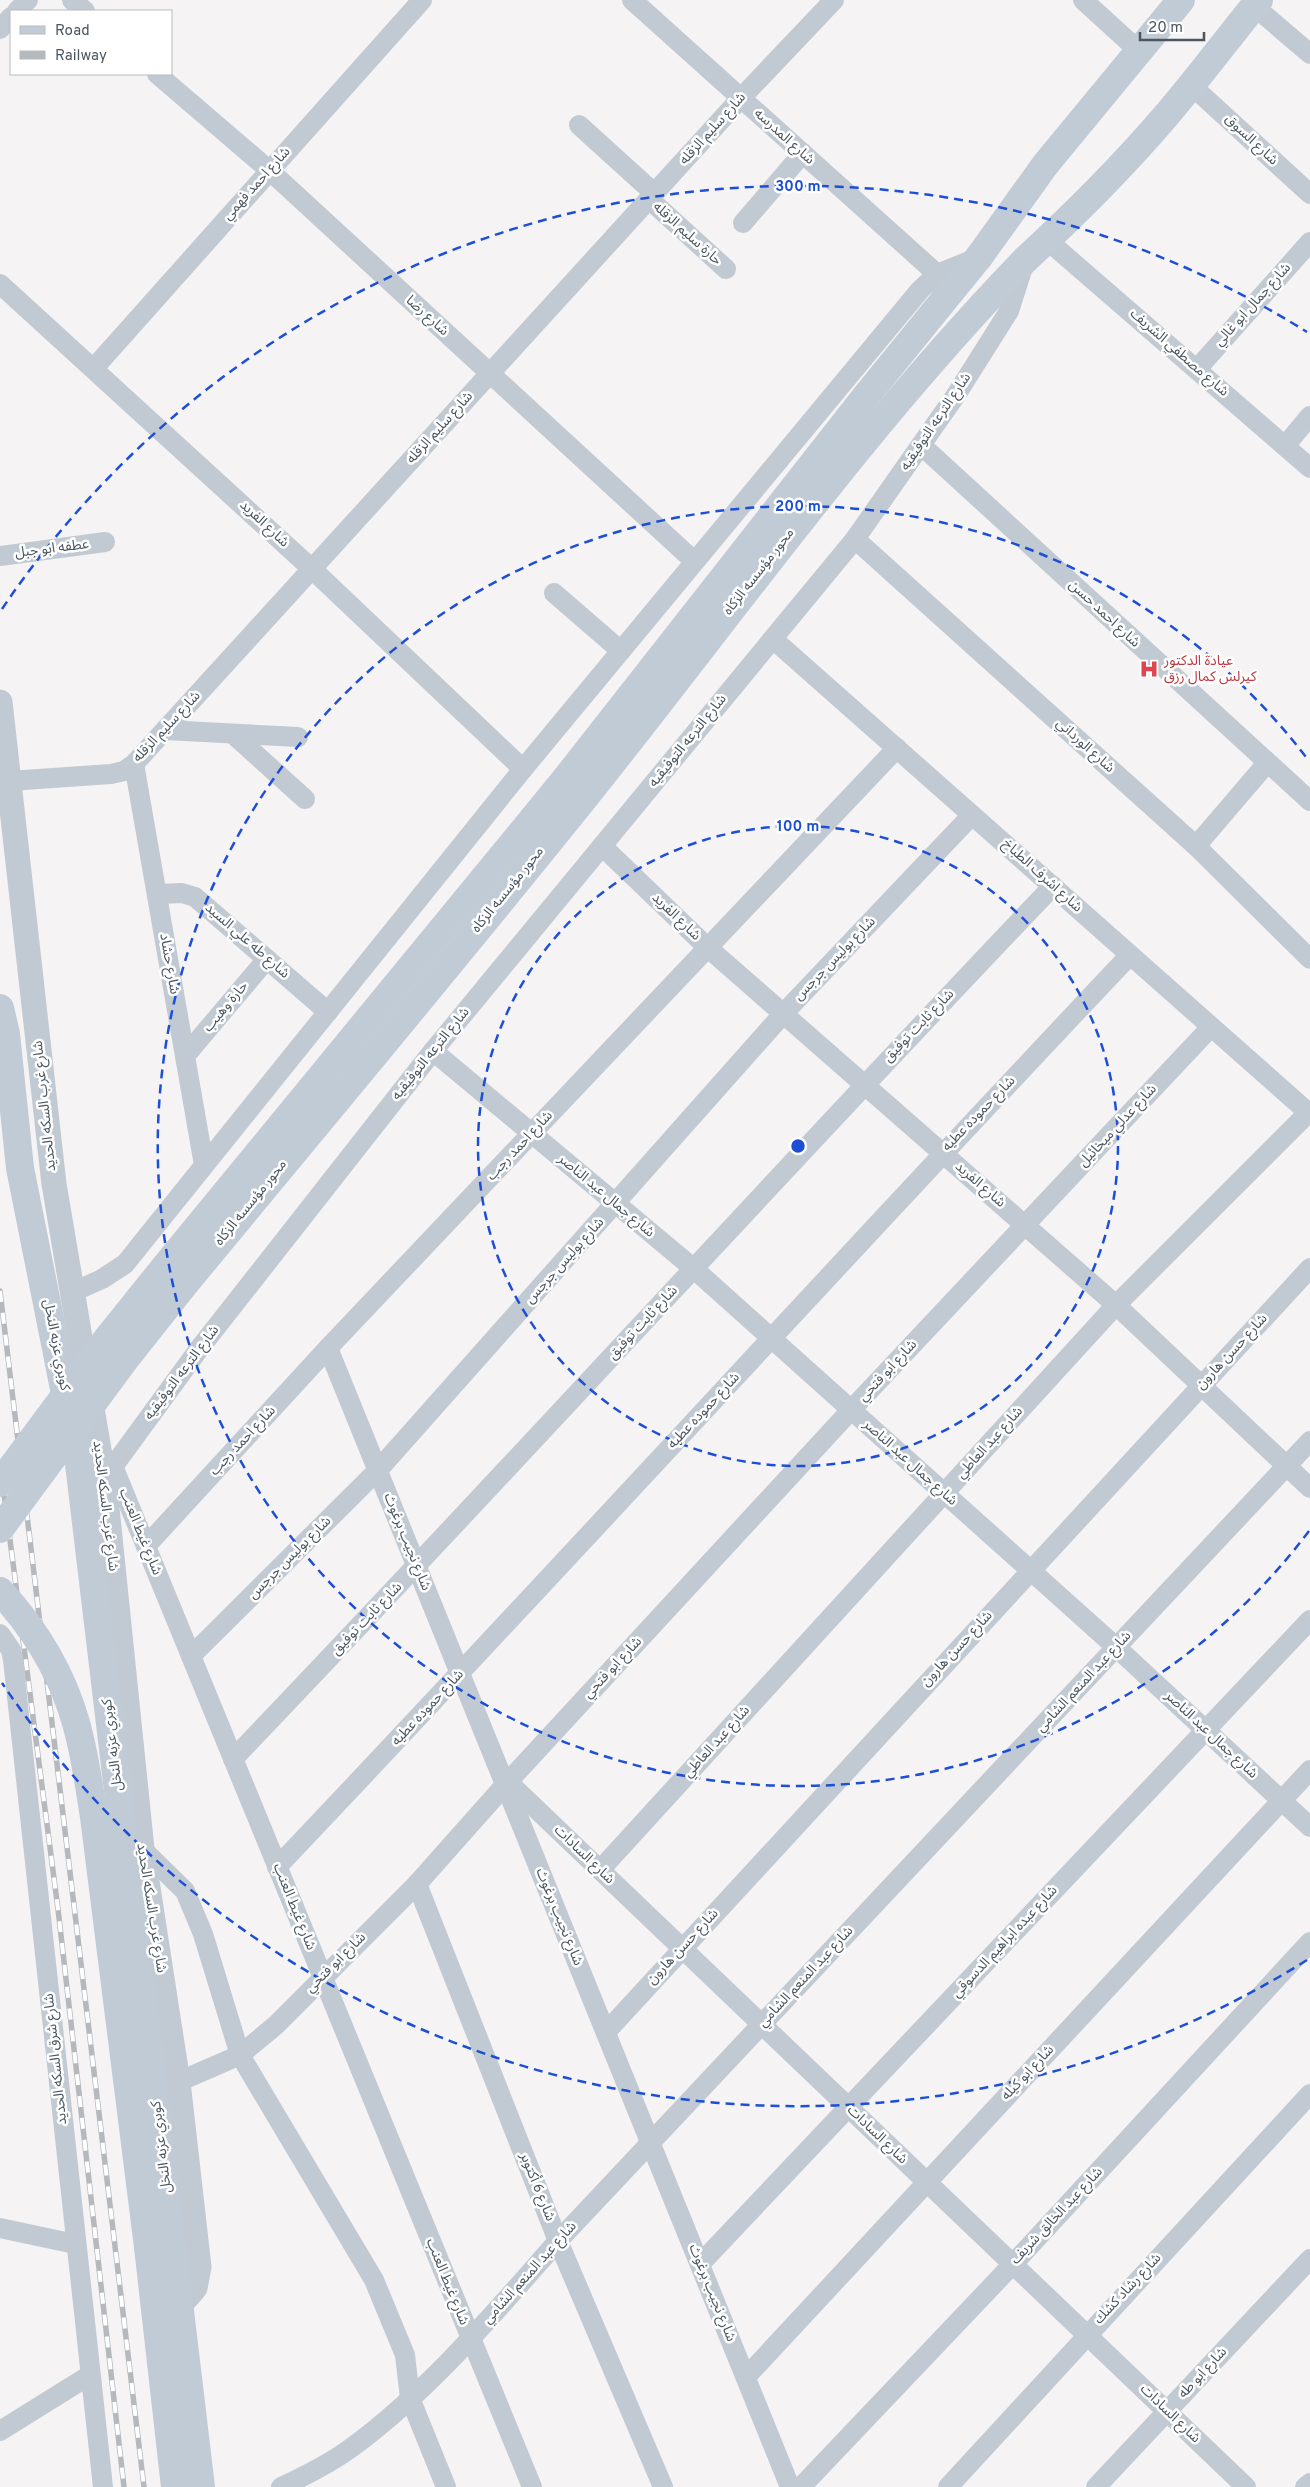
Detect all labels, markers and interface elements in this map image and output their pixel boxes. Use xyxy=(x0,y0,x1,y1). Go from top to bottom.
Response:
legend xyxy=(10,10,172,75)
scale bar xyxy=(1140,10,1204,42)
text: 20 m xyxy=(1148,19,1183,38)
text: Road xyxy=(55,22,90,41)
text: Railway xyxy=(55,47,107,66)
street label: شارع سليم الزقله xyxy=(676,89,751,169)
street label: شارع المدرسه xyxy=(750,105,818,169)
street label: شارع السوق xyxy=(1220,111,1281,170)
street label: شارع احمد فهمي xyxy=(220,144,295,225)
text: 300 m xyxy=(775,178,821,197)
street label: حارة سليم الزقله xyxy=(648,199,725,270)
street label: شارع جمال ابو غالي xyxy=(1211,260,1296,351)
street label: شارع رضا xyxy=(401,292,452,340)
street label: شارع مصطفي الشريف xyxy=(1125,306,1232,401)
street label: شارع الترعه التوفيقيه xyxy=(897,370,976,475)
street label: شارع سليم الزقله xyxy=(403,388,478,468)
street label: شارع الفريد xyxy=(235,497,292,552)
text: 200 m xyxy=(775,498,821,517)
street label: محور مؤسسه الزكاه xyxy=(720,525,798,619)
street label: عطفه ابو جبل xyxy=(14,536,90,562)
street label: شارع احمد حسن xyxy=(1064,577,1143,652)
place label: عيادة الدكتور كيرلس كمال رزق xyxy=(1163,653,1257,686)
hospital icon: عيادة الدكتور كيرلس كمال رزق xyxy=(1138,658,1160,680)
street label: شارع سليم الزقله xyxy=(130,688,205,767)
street label: شارع الترعه التوفيقيه xyxy=(645,691,731,791)
street label: شارع الورداني xyxy=(1051,715,1118,778)
text: 100 m xyxy=(777,818,819,837)
street label: شارع اشرف الطباخ xyxy=(998,836,1086,917)
street label: محور مؤسسه الزكاه xyxy=(468,844,548,936)
street label: شارع الفريد xyxy=(647,890,704,945)
street label: شارع طه علي السيد xyxy=(200,900,293,983)
street label: شارع بوليس جرجس xyxy=(791,913,880,1005)
street label: شارع حشاد xyxy=(154,932,183,996)
street label: حارة وهيب xyxy=(200,978,252,1036)
street label: شارع ثابت توفيق xyxy=(880,986,959,1067)
street label: شارع الترعه التوفيقيه xyxy=(388,1004,474,1104)
street label: شارع غرب السكه الحديد xyxy=(30,1040,61,1172)
street label: شارع حموده عطيه xyxy=(939,1073,1020,1156)
street label: شارع عدلي ميخائيل xyxy=(1075,1081,1162,1172)
street label: شارع احمد رجب xyxy=(483,1108,557,1185)
centre of rings xyxy=(789,1137,807,1155)
street label: شارع جمال عبد الناصر xyxy=(553,1150,658,1242)
street label: محور مؤسسه الزكاه xyxy=(211,1157,291,1249)
street label: شارع الفريد xyxy=(951,1158,1009,1212)
street label: شارع بوليس جرجس xyxy=(522,1214,609,1308)
street label: شارع ثابت توفيق xyxy=(604,1283,682,1364)
street label: كوبري عزبه النخل xyxy=(38,1298,73,1393)
street label: شارع حسن هارون xyxy=(1193,1311,1272,1394)
street label: شارع الترعه التوفيقيه xyxy=(141,1322,224,1424)
street label: شارع ابو فتحي xyxy=(855,1337,922,1406)
street label: شارع حموده عطيه xyxy=(664,1369,744,1453)
street label: شارع احمد رجب xyxy=(206,1403,280,1480)
street label: شارع عبد العاطي xyxy=(953,1403,1028,1483)
street label: شارع جمال عبد الناصر xyxy=(858,1416,961,1510)
street label: شارع غرب السكه الحديد xyxy=(88,1440,121,1572)
street label: شارع غيط العنب xyxy=(114,1486,165,1578)
street label: شارع نجيب برغوث xyxy=(379,1491,434,1594)
street label: شارع بوليس جرجس xyxy=(245,1513,336,1604)
street label: شارع ثابت توفيق xyxy=(328,1579,407,1660)
street label: شارع حسن هارون xyxy=(918,1608,997,1691)
street label: شارع عبد المنعم الشامي xyxy=(1033,1628,1136,1737)
street label: شارع ابو فتحي xyxy=(580,1634,647,1703)
street label: شارع حموده عطيه xyxy=(388,1666,468,1750)
street label: شارع جمال عبد الناصر xyxy=(1160,1687,1261,1783)
street label: كوبري عزبه النخل xyxy=(99,1698,128,1792)
street label: شارع عبد العاطي xyxy=(680,1702,755,1782)
street label: شارع السادات xyxy=(550,1822,618,1889)
street label: شارع غرب السكه الحديد xyxy=(131,1842,170,1974)
street label: شارع غيط العنب xyxy=(268,1861,319,1953)
street label: شارع نجيب برغوث xyxy=(531,1866,586,1969)
street label: شارع عبده ابراهيم الدسوقي xyxy=(949,1882,1062,2003)
street label: شارع حسن هارون xyxy=(644,1906,723,1989)
street label: شارع عبد المنعم الشامي xyxy=(755,1923,858,2032)
street label: شارع ابو فتحي xyxy=(302,1929,371,1998)
street label: شارع شرق السكه الحديد xyxy=(41,1992,72,2125)
street label: شارع ابو كيله xyxy=(998,2042,1059,2105)
street label: كوبري عزبه النخل xyxy=(148,2100,177,2194)
street label: شارع السادات xyxy=(843,2102,911,2169)
street label: شارع 6 أكتوبر xyxy=(514,2149,560,2224)
street label: شارع عبد الخالق شريف xyxy=(1007,2164,1107,2269)
street label: شارع عبد المنعم الشامي xyxy=(479,2218,581,2329)
street label: شارع غيط العنب xyxy=(421,2236,472,2328)
street label: شارع نجيب برغوث xyxy=(684,2242,739,2345)
street label: شارع رشاد كشك xyxy=(1091,2250,1166,2329)
street label: شارع ابو طه xyxy=(1175,2344,1232,2403)
street label: شارع السادات xyxy=(1136,2381,1204,2448)

